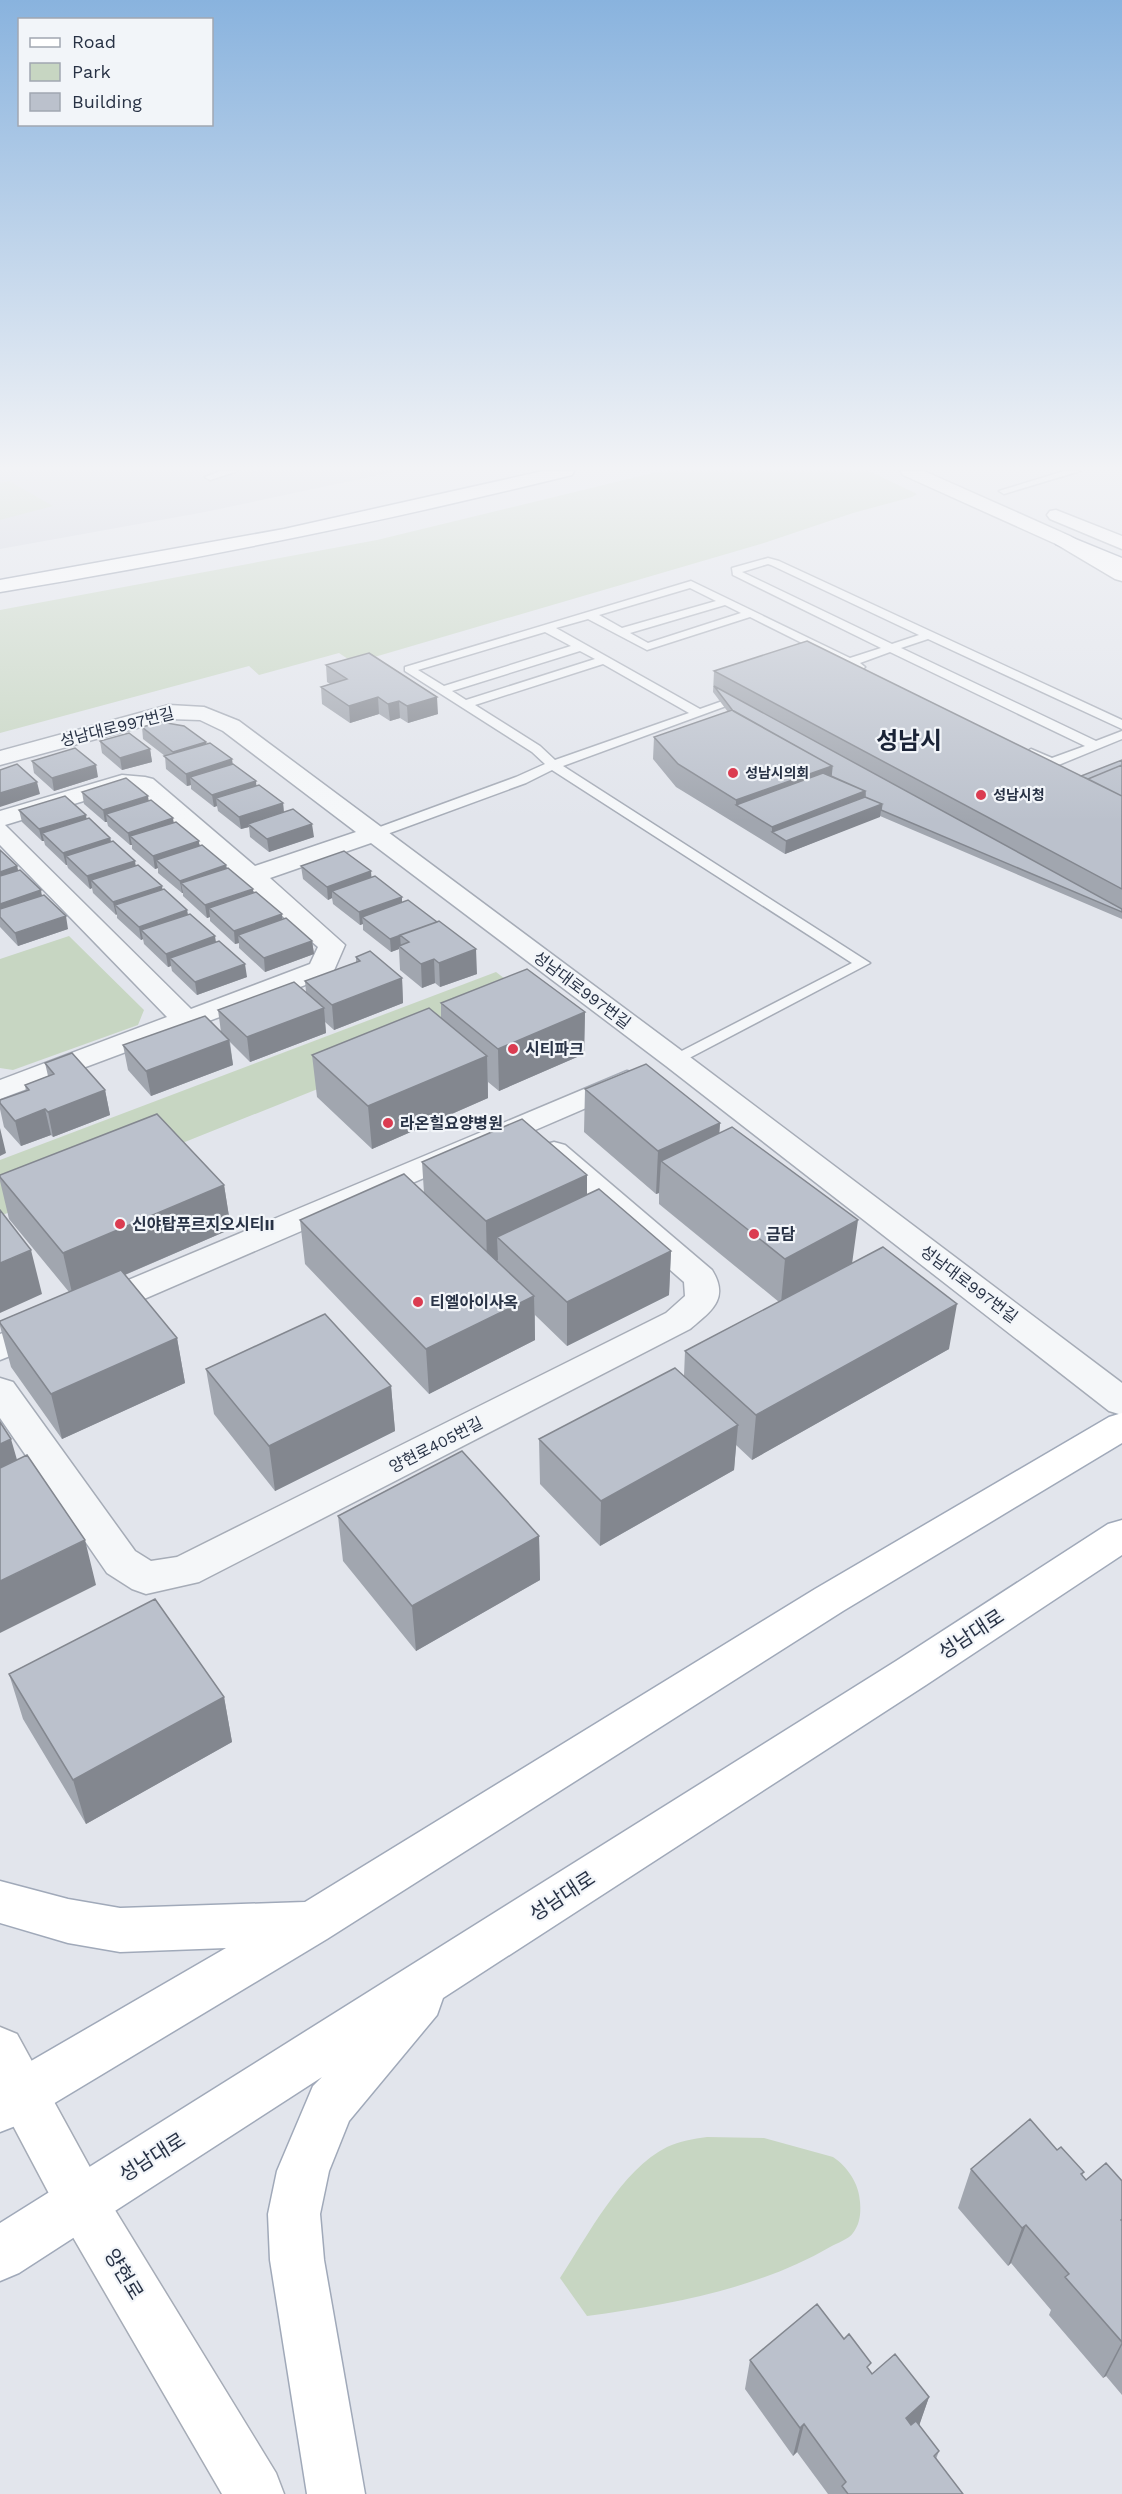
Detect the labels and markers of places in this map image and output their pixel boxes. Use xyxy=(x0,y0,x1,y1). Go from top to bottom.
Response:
place label: 성남시의회 xyxy=(745,765,809,781)
marker: 성남시의회 xyxy=(726,766,740,780)
place label: 성남시청 xyxy=(993,787,1045,803)
marker: 성남시청 xyxy=(974,788,988,802)
place label: 시티파크 xyxy=(525,1040,584,1059)
marker: 시티파크 xyxy=(506,1042,520,1056)
place label: 라온힐요양병원 xyxy=(400,1114,503,1133)
marker: 라온힐요양병원 xyxy=(381,1116,395,1130)
place label: 신야탑푸르지오시티II xyxy=(132,1215,275,1234)
marker: 신야탑푸르지오시티II xyxy=(113,1217,127,1231)
place label: 금담 xyxy=(766,1225,796,1244)
marker: 금담 xyxy=(747,1227,761,1241)
place label: 티엘아이사옥 xyxy=(430,1293,518,1312)
marker: 티엘아이사옥 xyxy=(411,1295,425,1309)

